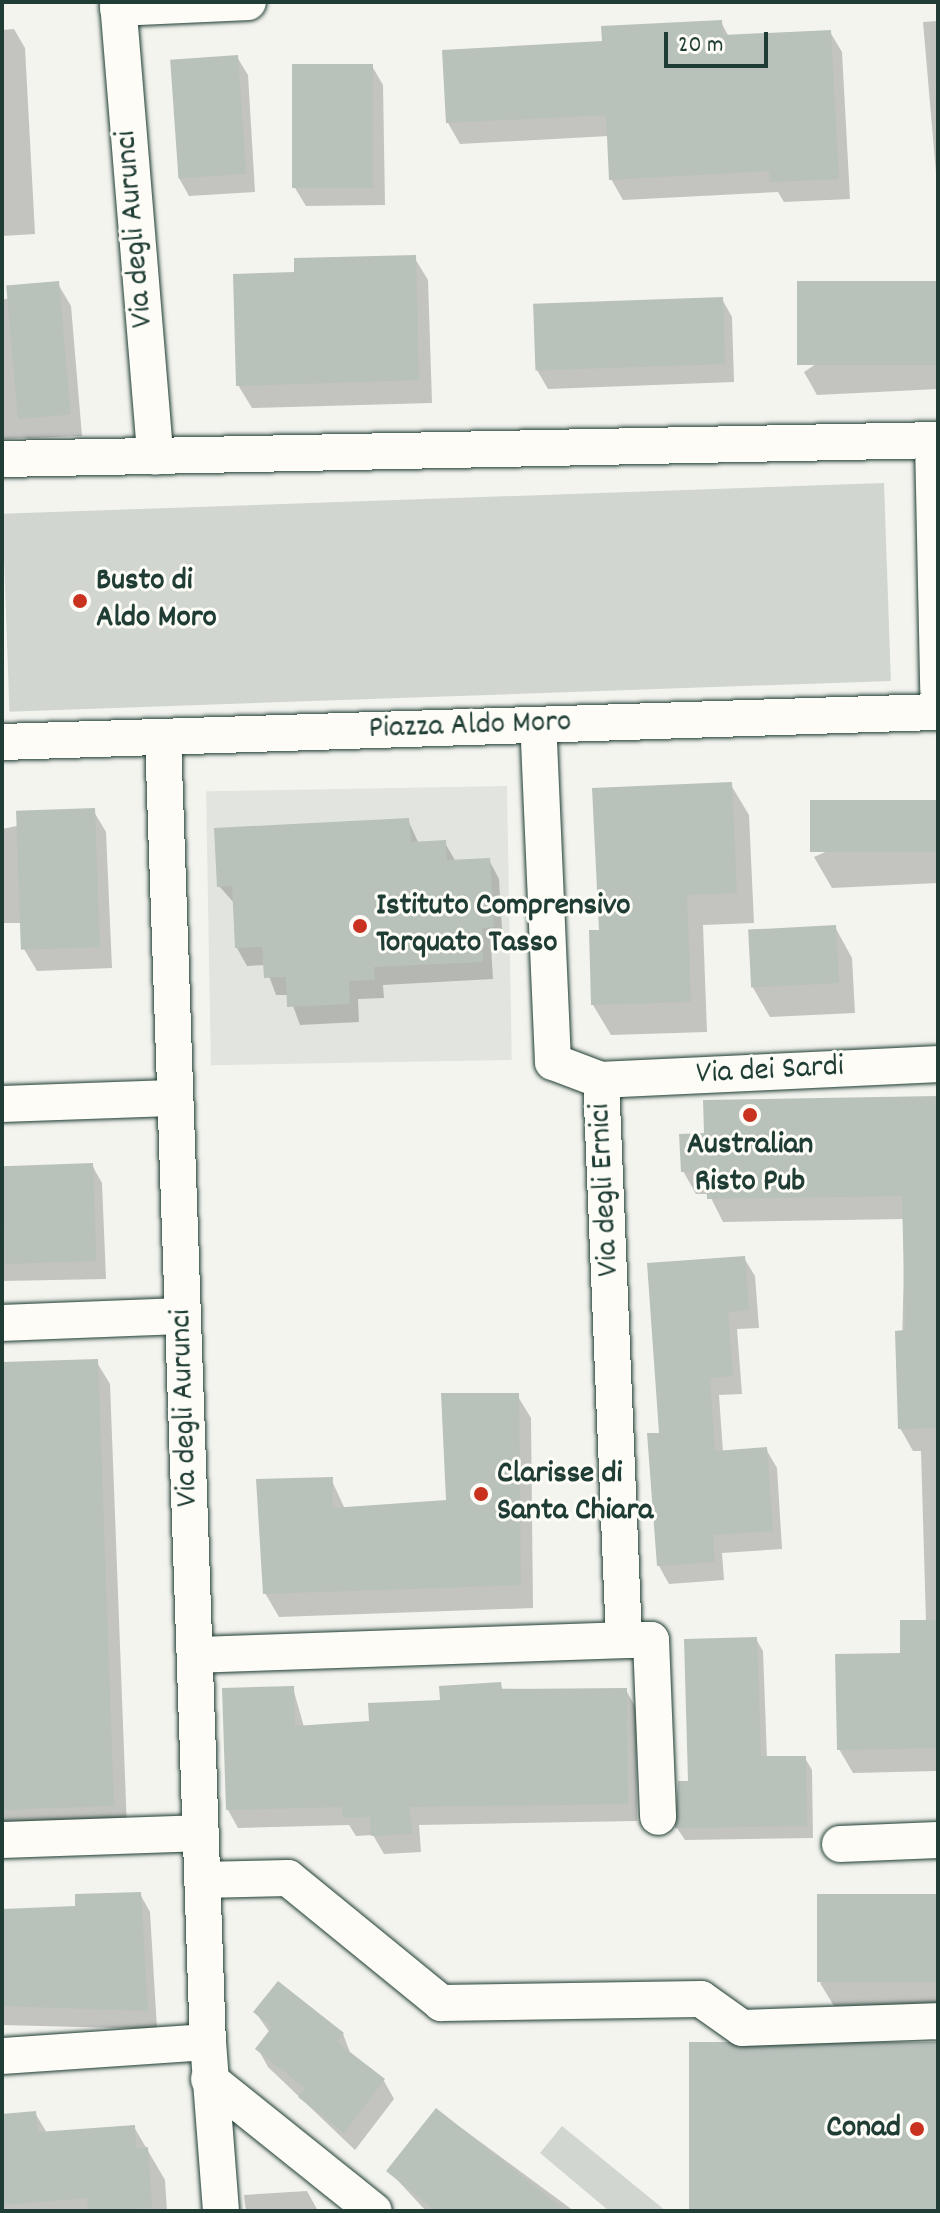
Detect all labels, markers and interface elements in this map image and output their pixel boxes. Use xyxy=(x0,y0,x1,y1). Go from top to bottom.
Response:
scale bar xyxy=(668,16,772,66)
text: 20 m xyxy=(678,29,724,63)
street label: Via degli Aurunci xyxy=(108,129,164,329)
place label: Busto di Aldo Moro xyxy=(96,564,217,639)
marker: Busto di Aldo Moro xyxy=(71,592,89,610)
street label: Piazza Aldo Moro xyxy=(368,704,572,750)
place label: Istituto Comprensivo Torquato Tasso xyxy=(376,889,630,964)
marker: Istituto Comprensivo Torquato Tasso xyxy=(351,917,369,935)
street label: Via dei Sardi xyxy=(695,1049,845,1095)
street label: Via degli Ernici xyxy=(582,1102,630,1278)
marker: Australian Risto Pub xyxy=(741,1106,759,1124)
place label: Australian Risto Pub xyxy=(687,1128,813,1203)
street label: Via degli Aurunci xyxy=(163,1308,209,1508)
place label: Clarisse di Santa Chiara xyxy=(497,1457,653,1532)
marker: Clarisse di Santa Chiara xyxy=(472,1485,490,1503)
place label: Conad xyxy=(826,2110,901,2148)
marker: Conad xyxy=(908,2120,926,2138)

